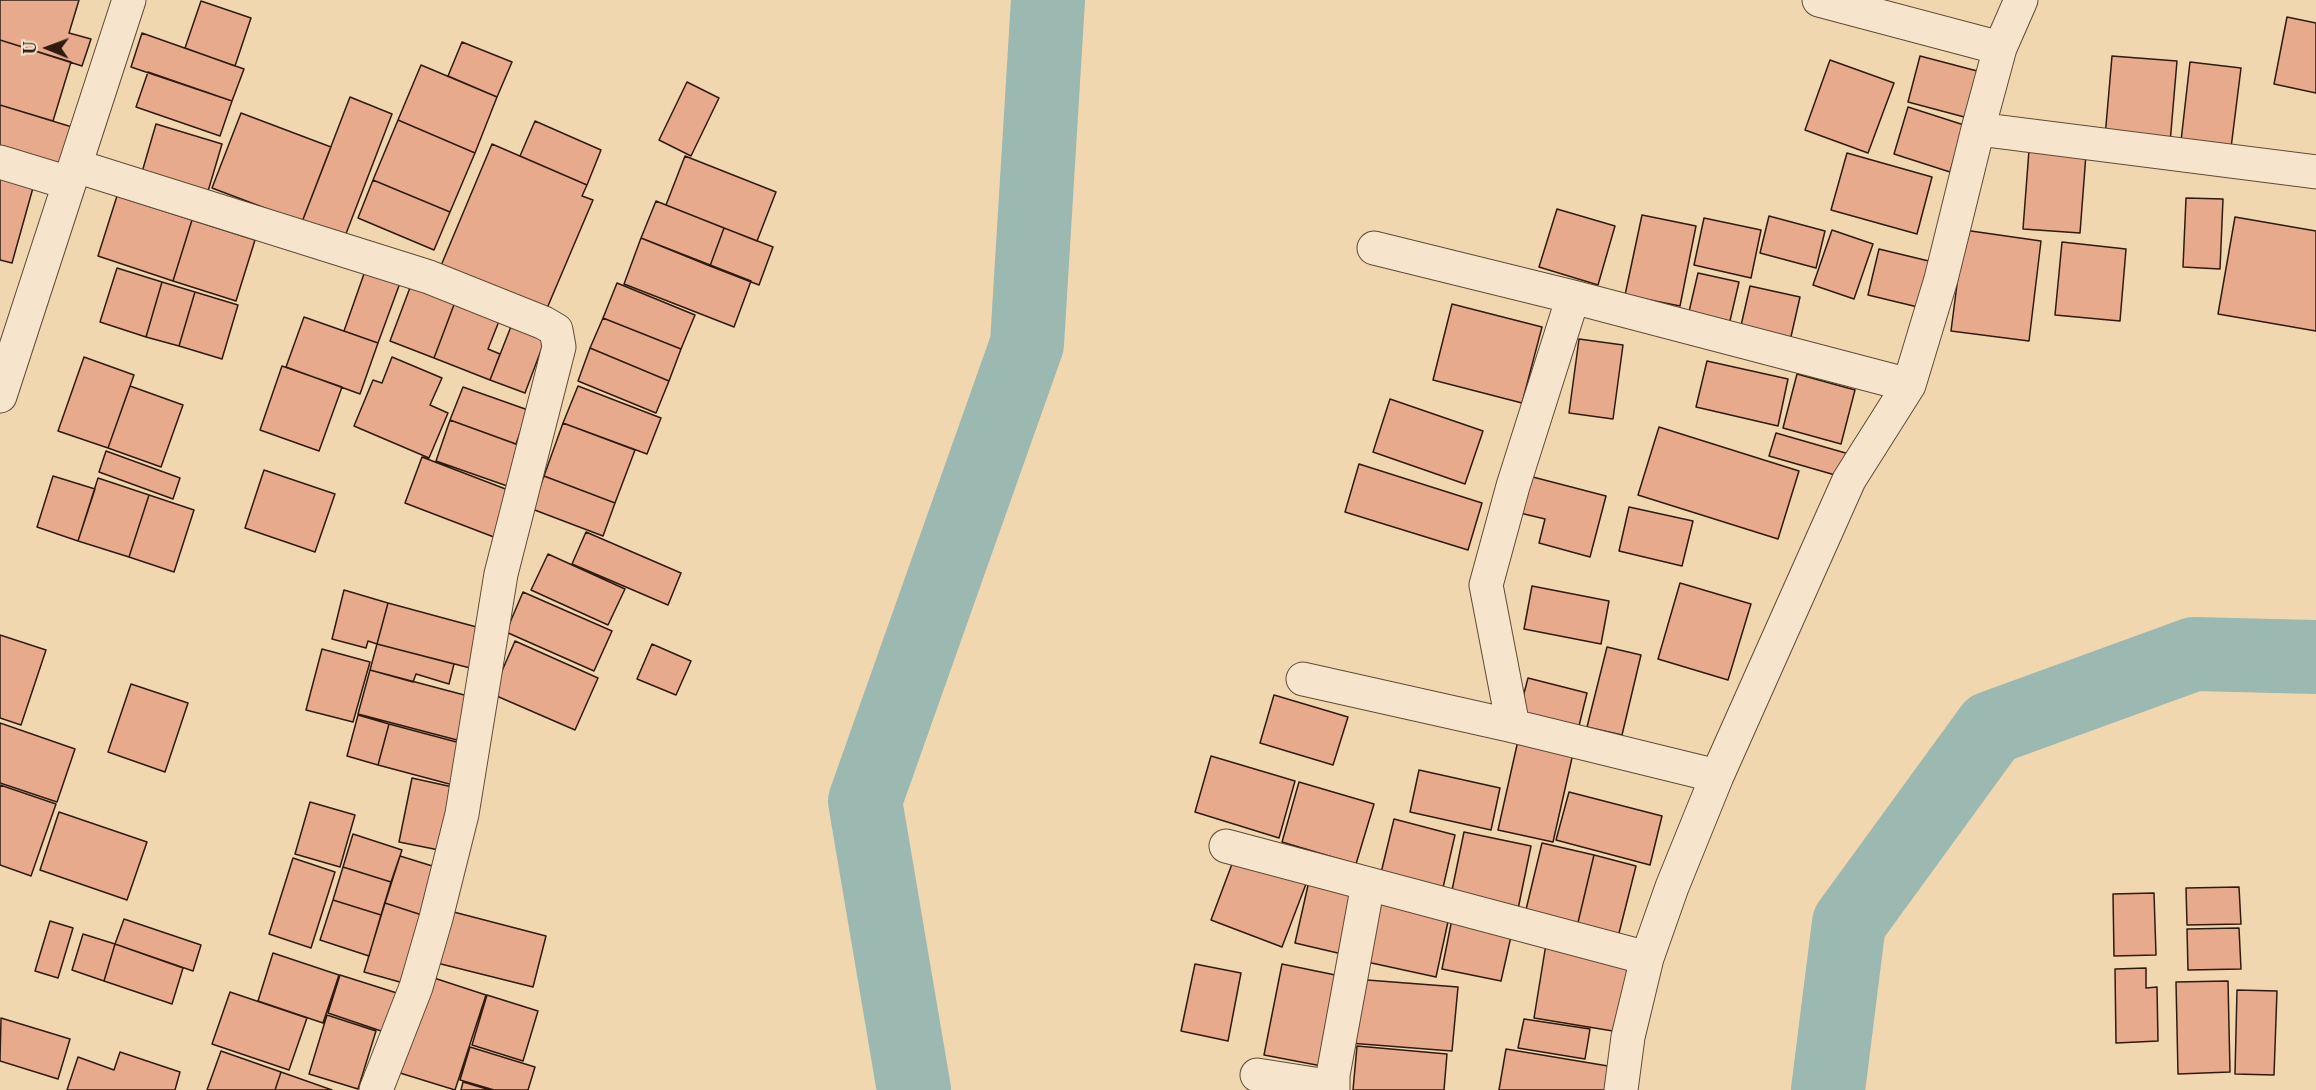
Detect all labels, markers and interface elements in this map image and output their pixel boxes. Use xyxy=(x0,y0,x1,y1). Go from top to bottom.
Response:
north arrow xyxy=(18,18,78,78)
text: U xyxy=(20,41,40,54)

